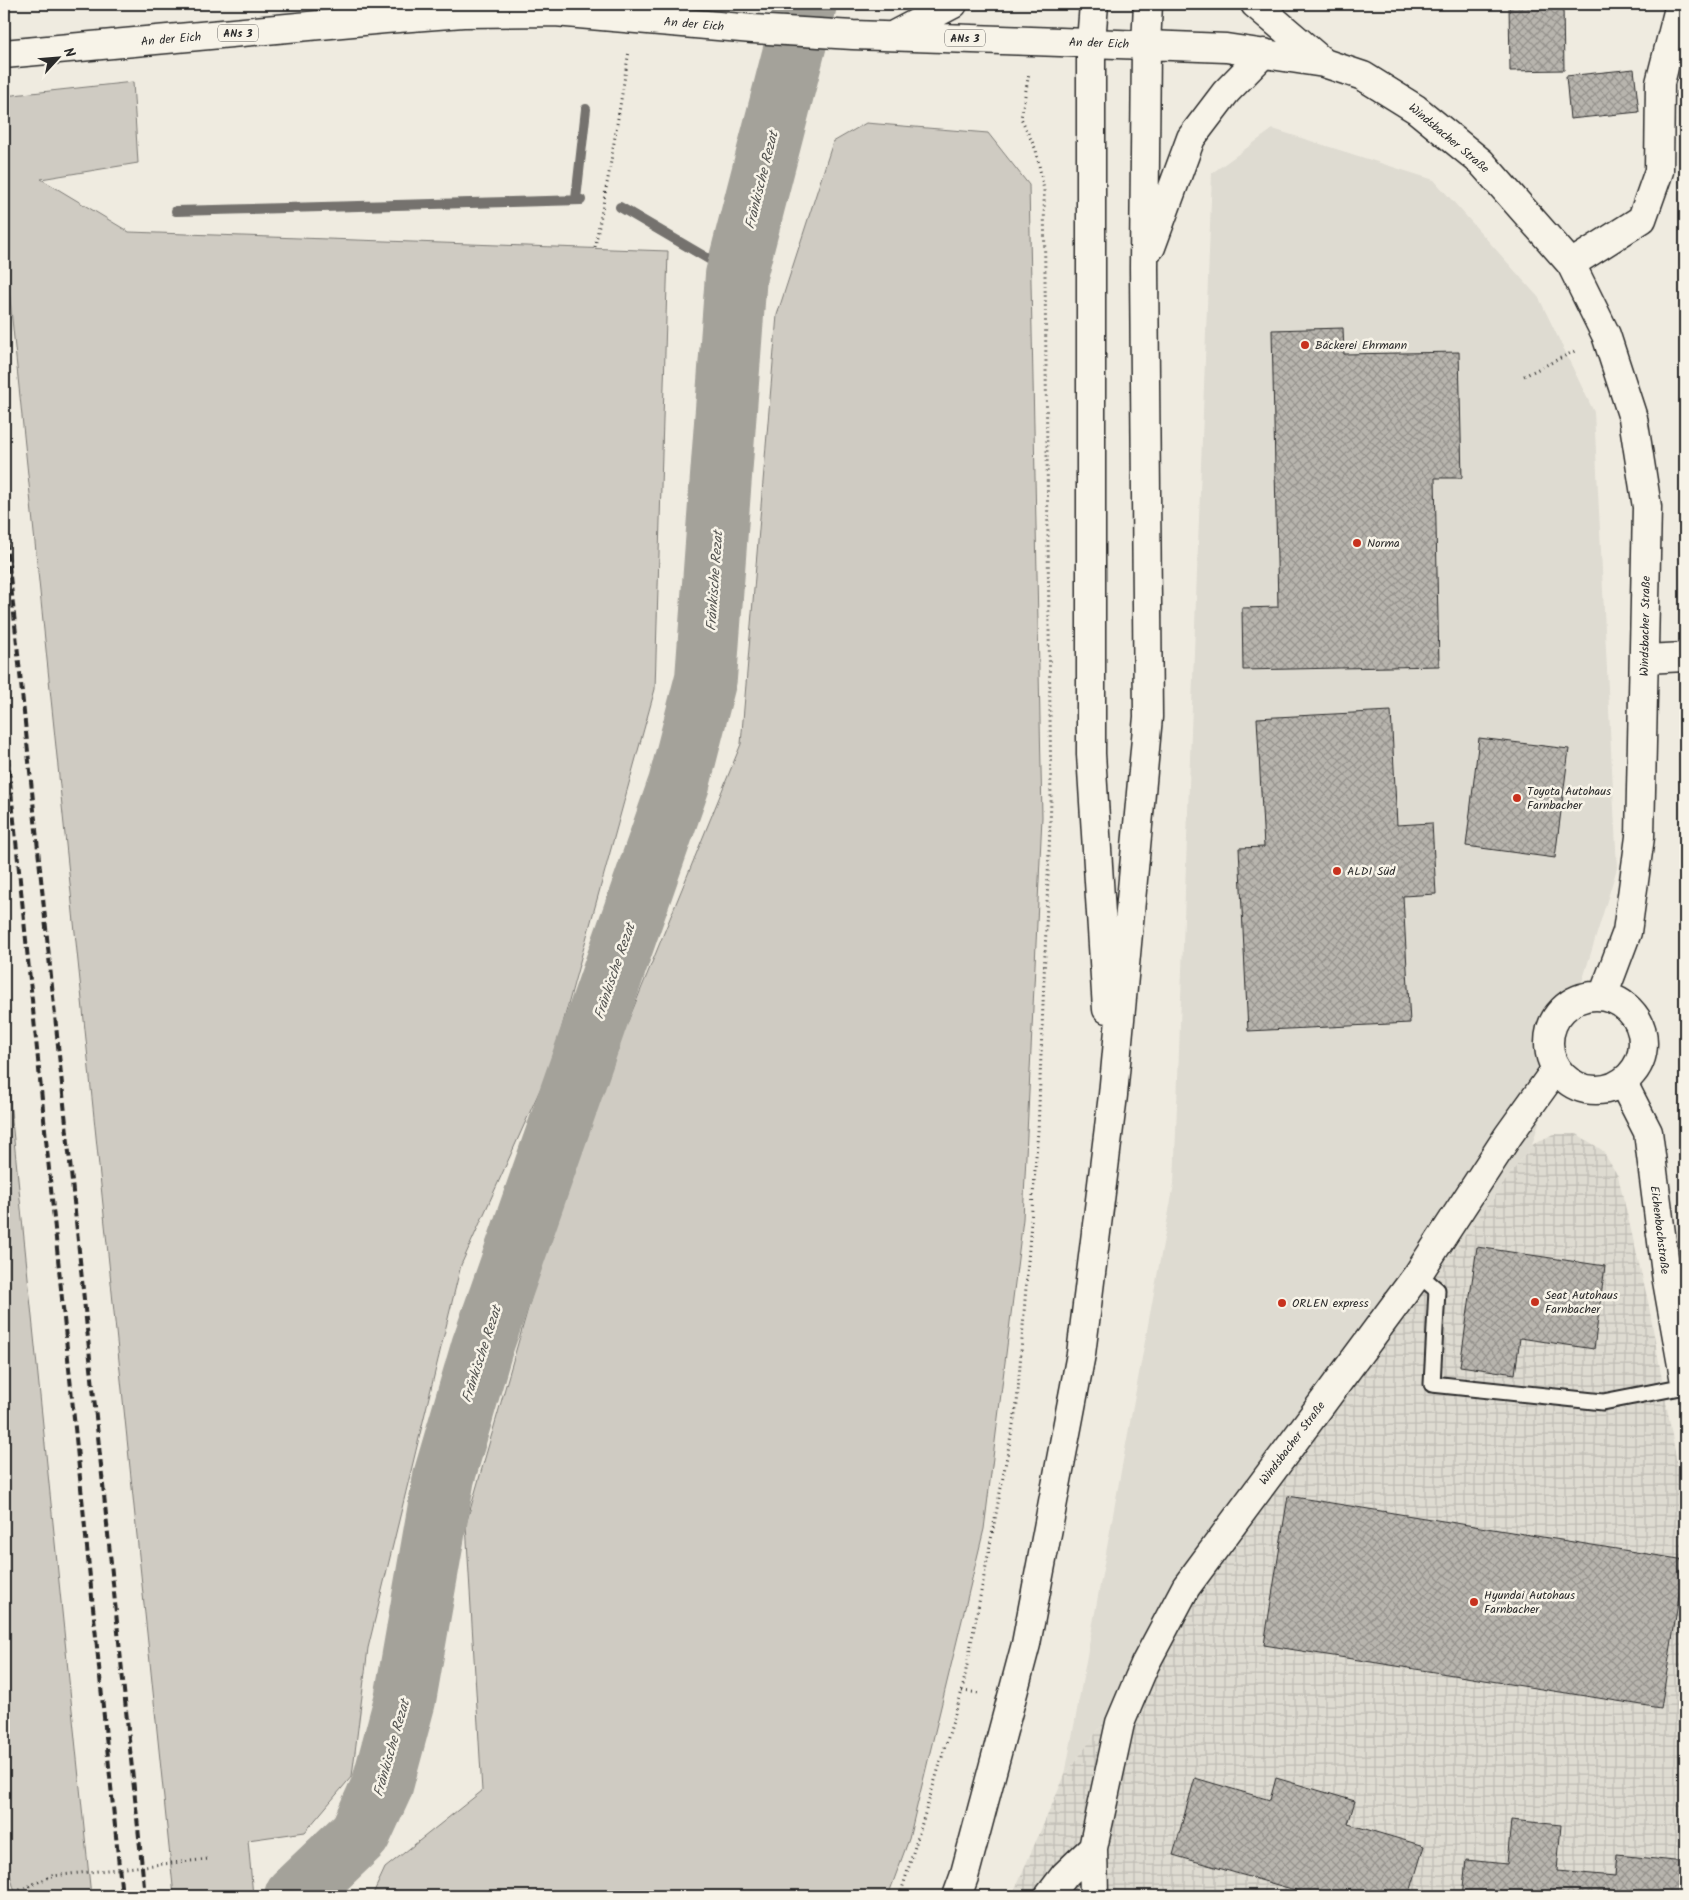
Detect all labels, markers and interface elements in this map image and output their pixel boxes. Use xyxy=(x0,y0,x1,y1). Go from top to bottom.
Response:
street label: An der Eich xyxy=(663,12,725,37)
road number: ANs 3 xyxy=(218,24,258,42)
street label: An der Eich xyxy=(140,27,202,52)
road number: ANs 3 xyxy=(945,29,985,46)
north arrow xyxy=(32,32,82,82)
street label: An der Eich xyxy=(1069,33,1129,54)
text: N xyxy=(57,44,81,62)
street label: Windsbacher Straße xyxy=(1404,99,1494,178)
water label: Fränkische Rezat xyxy=(739,126,785,231)
place label: Bäckerei Ehrmann xyxy=(1315,336,1407,355)
marker: Bäckerei Ehrmann xyxy=(1299,339,1311,351)
water label: Fränkische Rezat xyxy=(701,528,730,632)
place label: Norma xyxy=(1367,534,1400,553)
marker: Norma xyxy=(1351,537,1363,549)
street label: Windsbacher Straße xyxy=(1635,575,1656,677)
place label: Toyota Autohaus Farnbacher xyxy=(1527,782,1611,815)
marker: Toyota Autohaus Farnbacher xyxy=(1511,792,1523,804)
place label: ALDI Süd xyxy=(1347,862,1396,881)
marker: ALDI Süd xyxy=(1331,865,1343,877)
water label: Fränkische Rezat xyxy=(588,918,642,1022)
street label: Eichenbachstraße xyxy=(1645,1185,1674,1276)
place label: Seat Autohaus Farnbacher xyxy=(1545,1286,1618,1319)
place label: ORLEN express xyxy=(1292,1294,1369,1313)
marker: Seat Autohaus Farnbacher xyxy=(1529,1296,1541,1308)
marker: ORLEN express xyxy=(1276,1297,1288,1309)
water label: Fränkische Rezat xyxy=(456,1301,509,1405)
street label: Windsbacher Straße xyxy=(1255,1397,1331,1489)
place label: Hyundai Autohaus Farnbacher xyxy=(1484,1586,1575,1619)
marker: Hyundai Autohaus Farnbacher xyxy=(1468,1596,1480,1608)
water label: Fränkische Rezat xyxy=(368,1695,417,1799)

